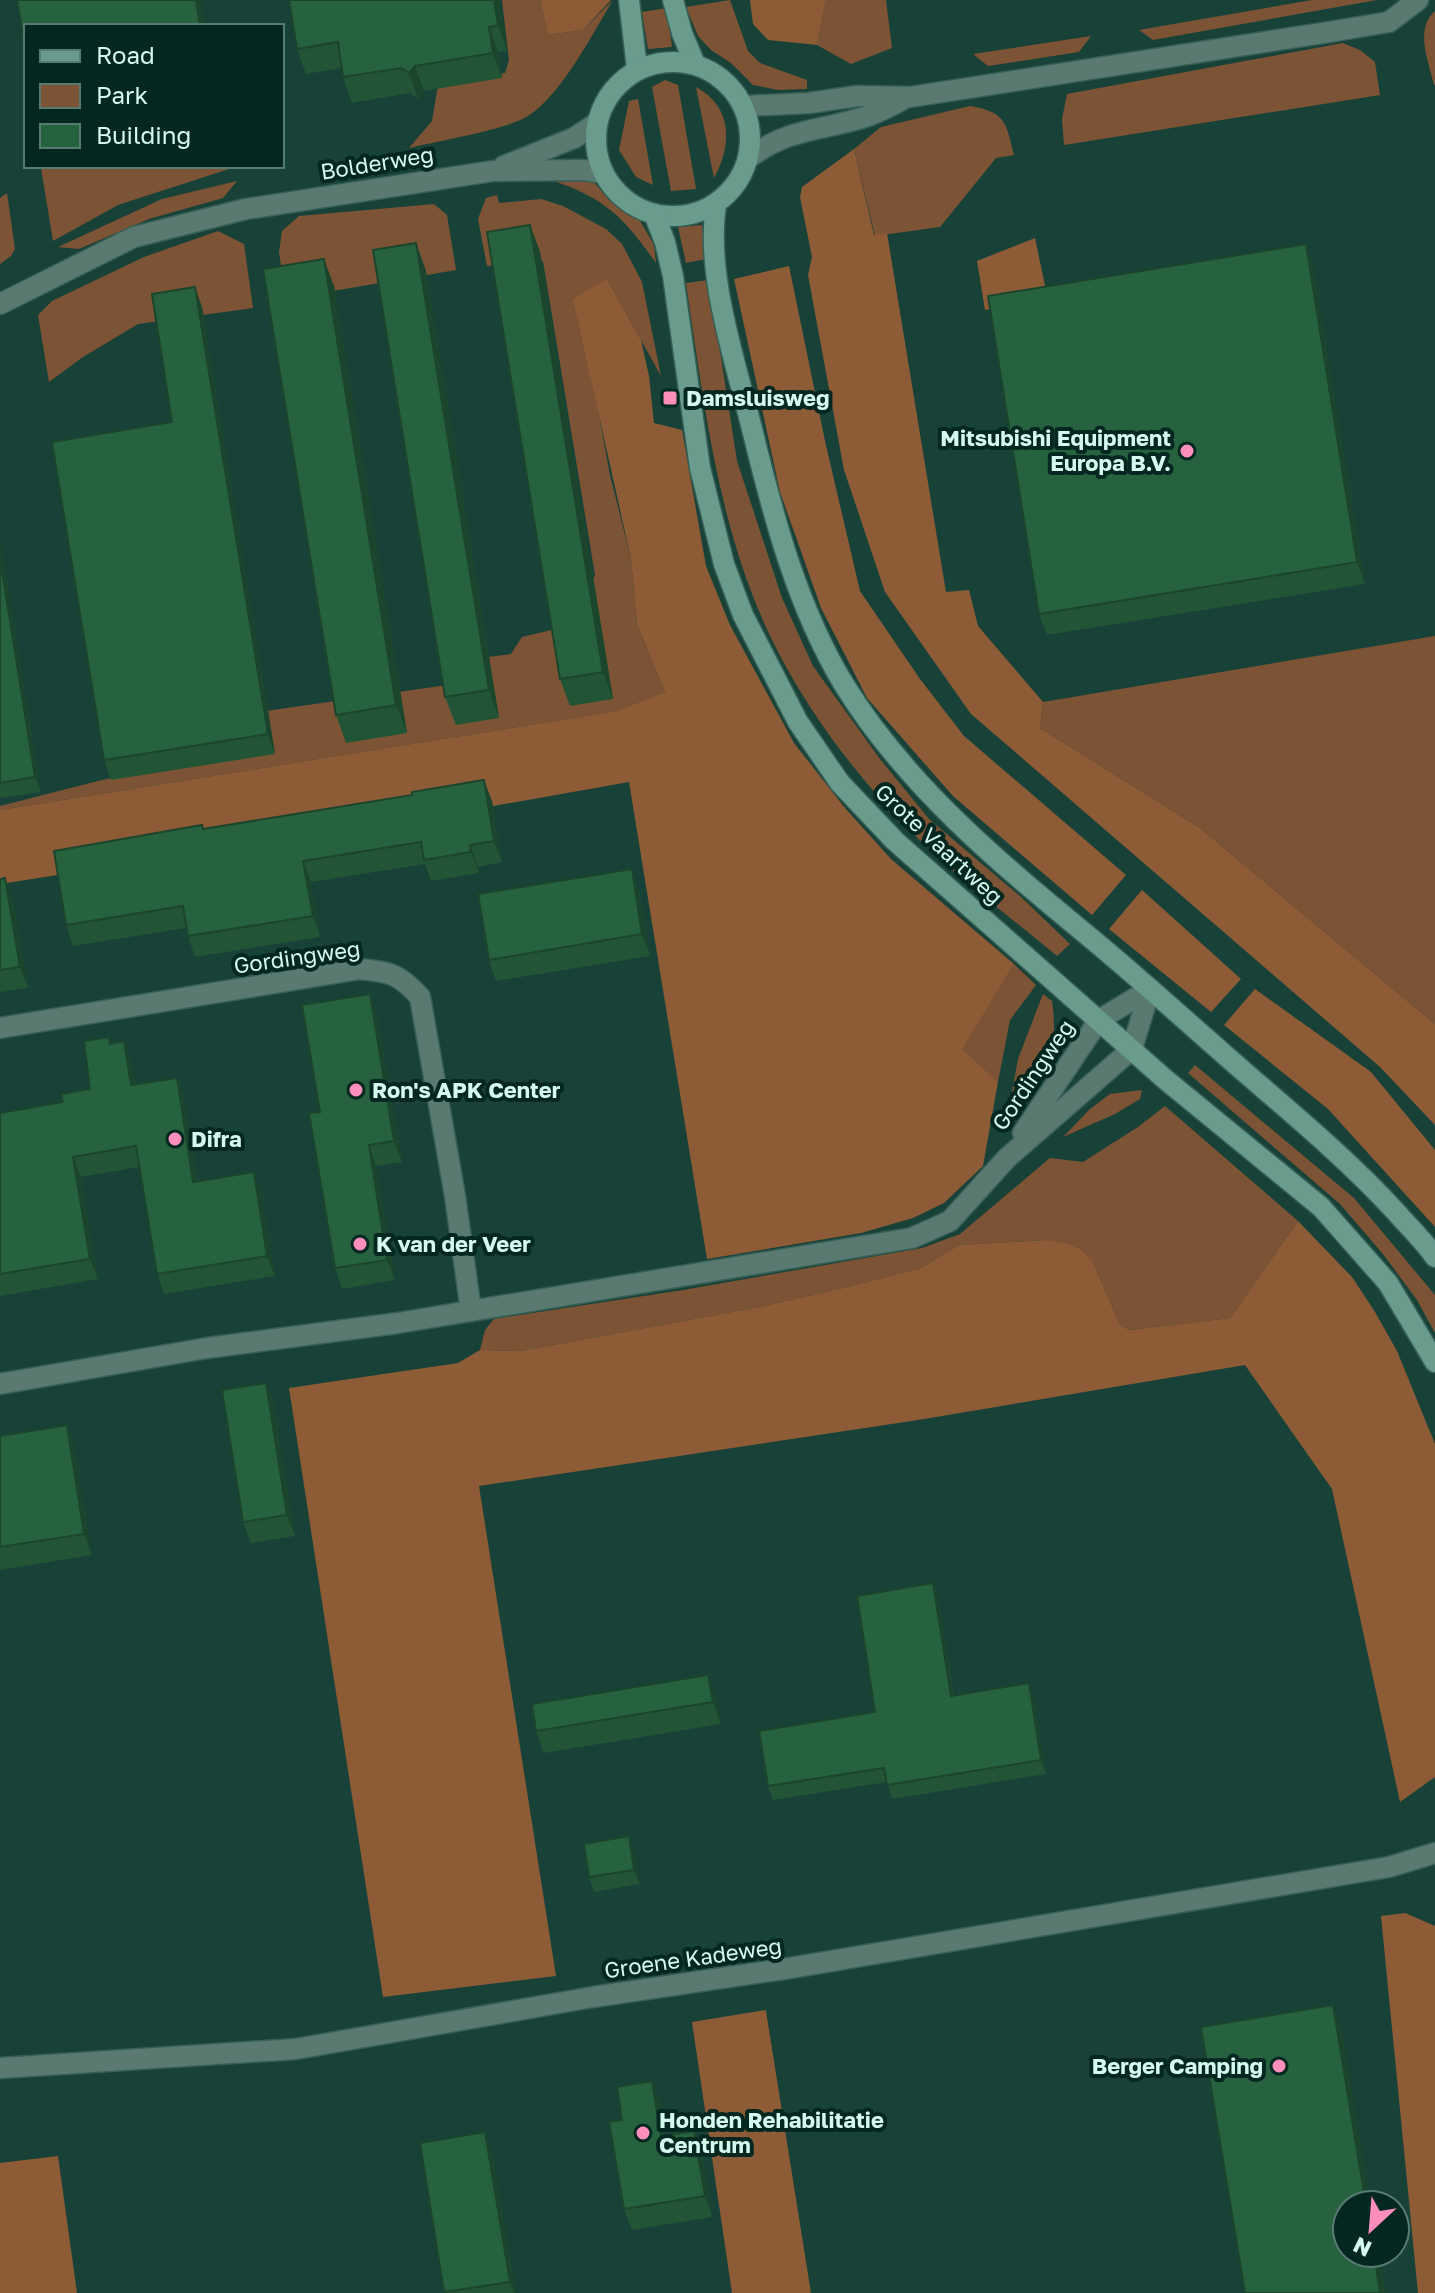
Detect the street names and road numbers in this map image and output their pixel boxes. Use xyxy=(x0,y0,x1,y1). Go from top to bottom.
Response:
street label: Bolderweg xyxy=(319,140,435,185)
street label: Grote Vaartweg xyxy=(870,778,1009,910)
street label: Gordingweg xyxy=(232,934,362,979)
street label: Gordingweg xyxy=(986,1014,1079,1135)
street label: Groene Kadeweg xyxy=(602,1932,783,1983)

